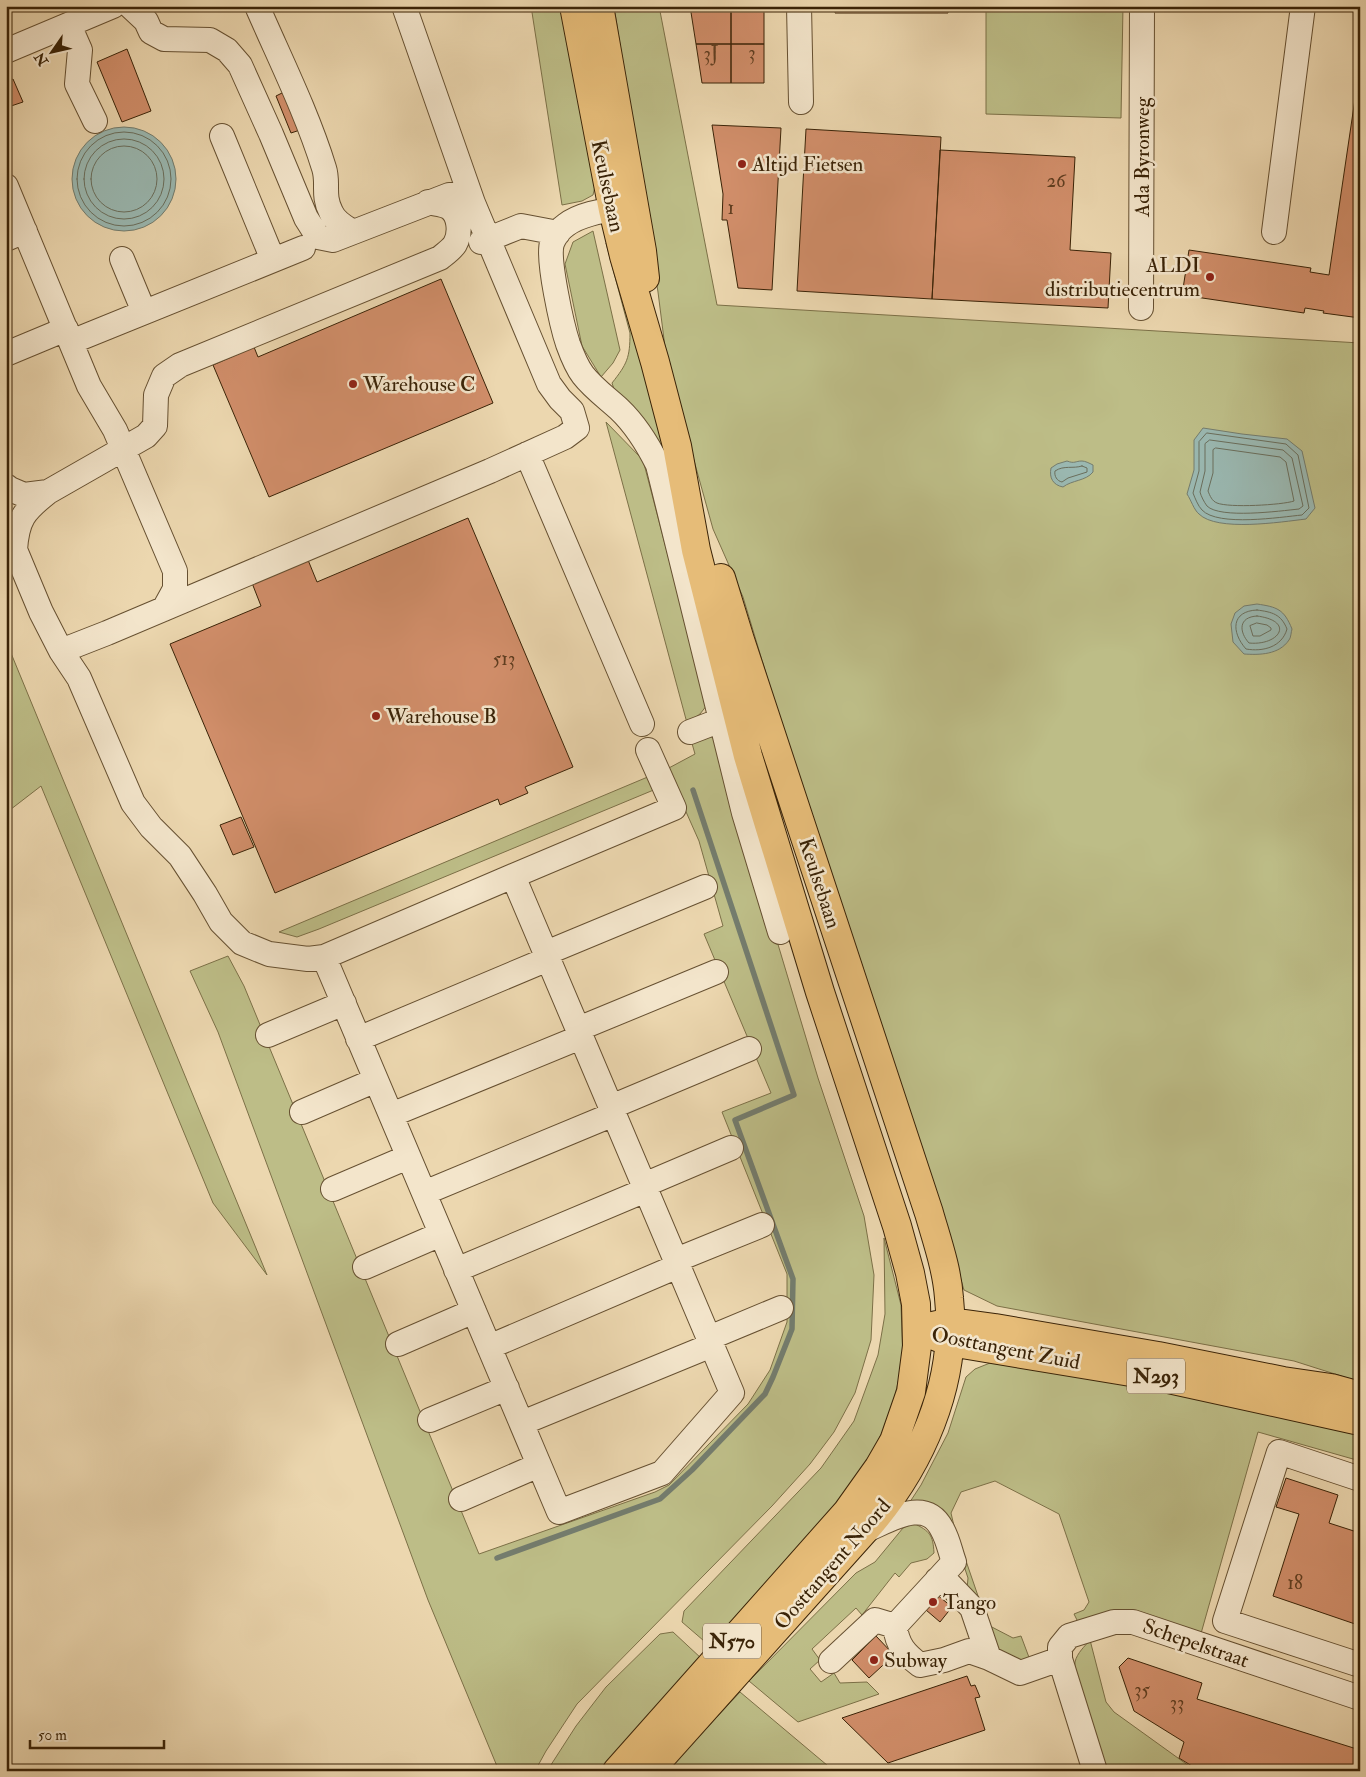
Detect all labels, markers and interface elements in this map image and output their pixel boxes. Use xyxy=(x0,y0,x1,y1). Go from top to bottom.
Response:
north arrow xyxy=(28,28,78,78)
house number: 3 xyxy=(748,41,756,65)
house number: 3J xyxy=(703,42,719,66)
text: N xyxy=(31,49,53,70)
street label: Ada Byronweg xyxy=(1129,96,1156,218)
street label: Keulsebaan xyxy=(585,137,631,235)
place label: Altijd Fietsen xyxy=(751,151,864,178)
marker: Altijd Fietsen xyxy=(736,158,748,170)
house number: 26 xyxy=(1046,169,1067,193)
house number: 1 xyxy=(728,196,734,220)
place label: ALDI distributiecentrum xyxy=(1045,252,1200,303)
marker: ALDI distributiecentrum xyxy=(1204,271,1216,283)
place label: Warehouse C xyxy=(362,371,475,398)
marker: Warehouse C xyxy=(347,378,359,390)
house number: 513 xyxy=(493,647,515,671)
place label: Warehouse B xyxy=(385,703,497,730)
marker: Warehouse B xyxy=(370,710,382,722)
street label: Keulsebaan xyxy=(792,834,847,932)
street label: Oosttangent Zuid xyxy=(929,1321,1083,1376)
road number: N293 xyxy=(1127,1358,1185,1394)
street label: Oosttangent Noord xyxy=(768,1493,897,1635)
house number: 18 xyxy=(1287,1571,1303,1595)
place label: Tango xyxy=(943,1589,996,1616)
marker: Tango xyxy=(927,1596,939,1608)
street label: Schepelstraat xyxy=(1139,1613,1253,1674)
road number: N570 xyxy=(703,1624,761,1658)
place label: Subway xyxy=(884,1647,948,1674)
marker: Subway xyxy=(868,1654,880,1666)
house number: 35 xyxy=(1134,1678,1150,1702)
house number: 33 xyxy=(1170,1691,1184,1715)
scale bar xyxy=(30,1717,164,1749)
text: 50 m xyxy=(38,1726,67,1745)

